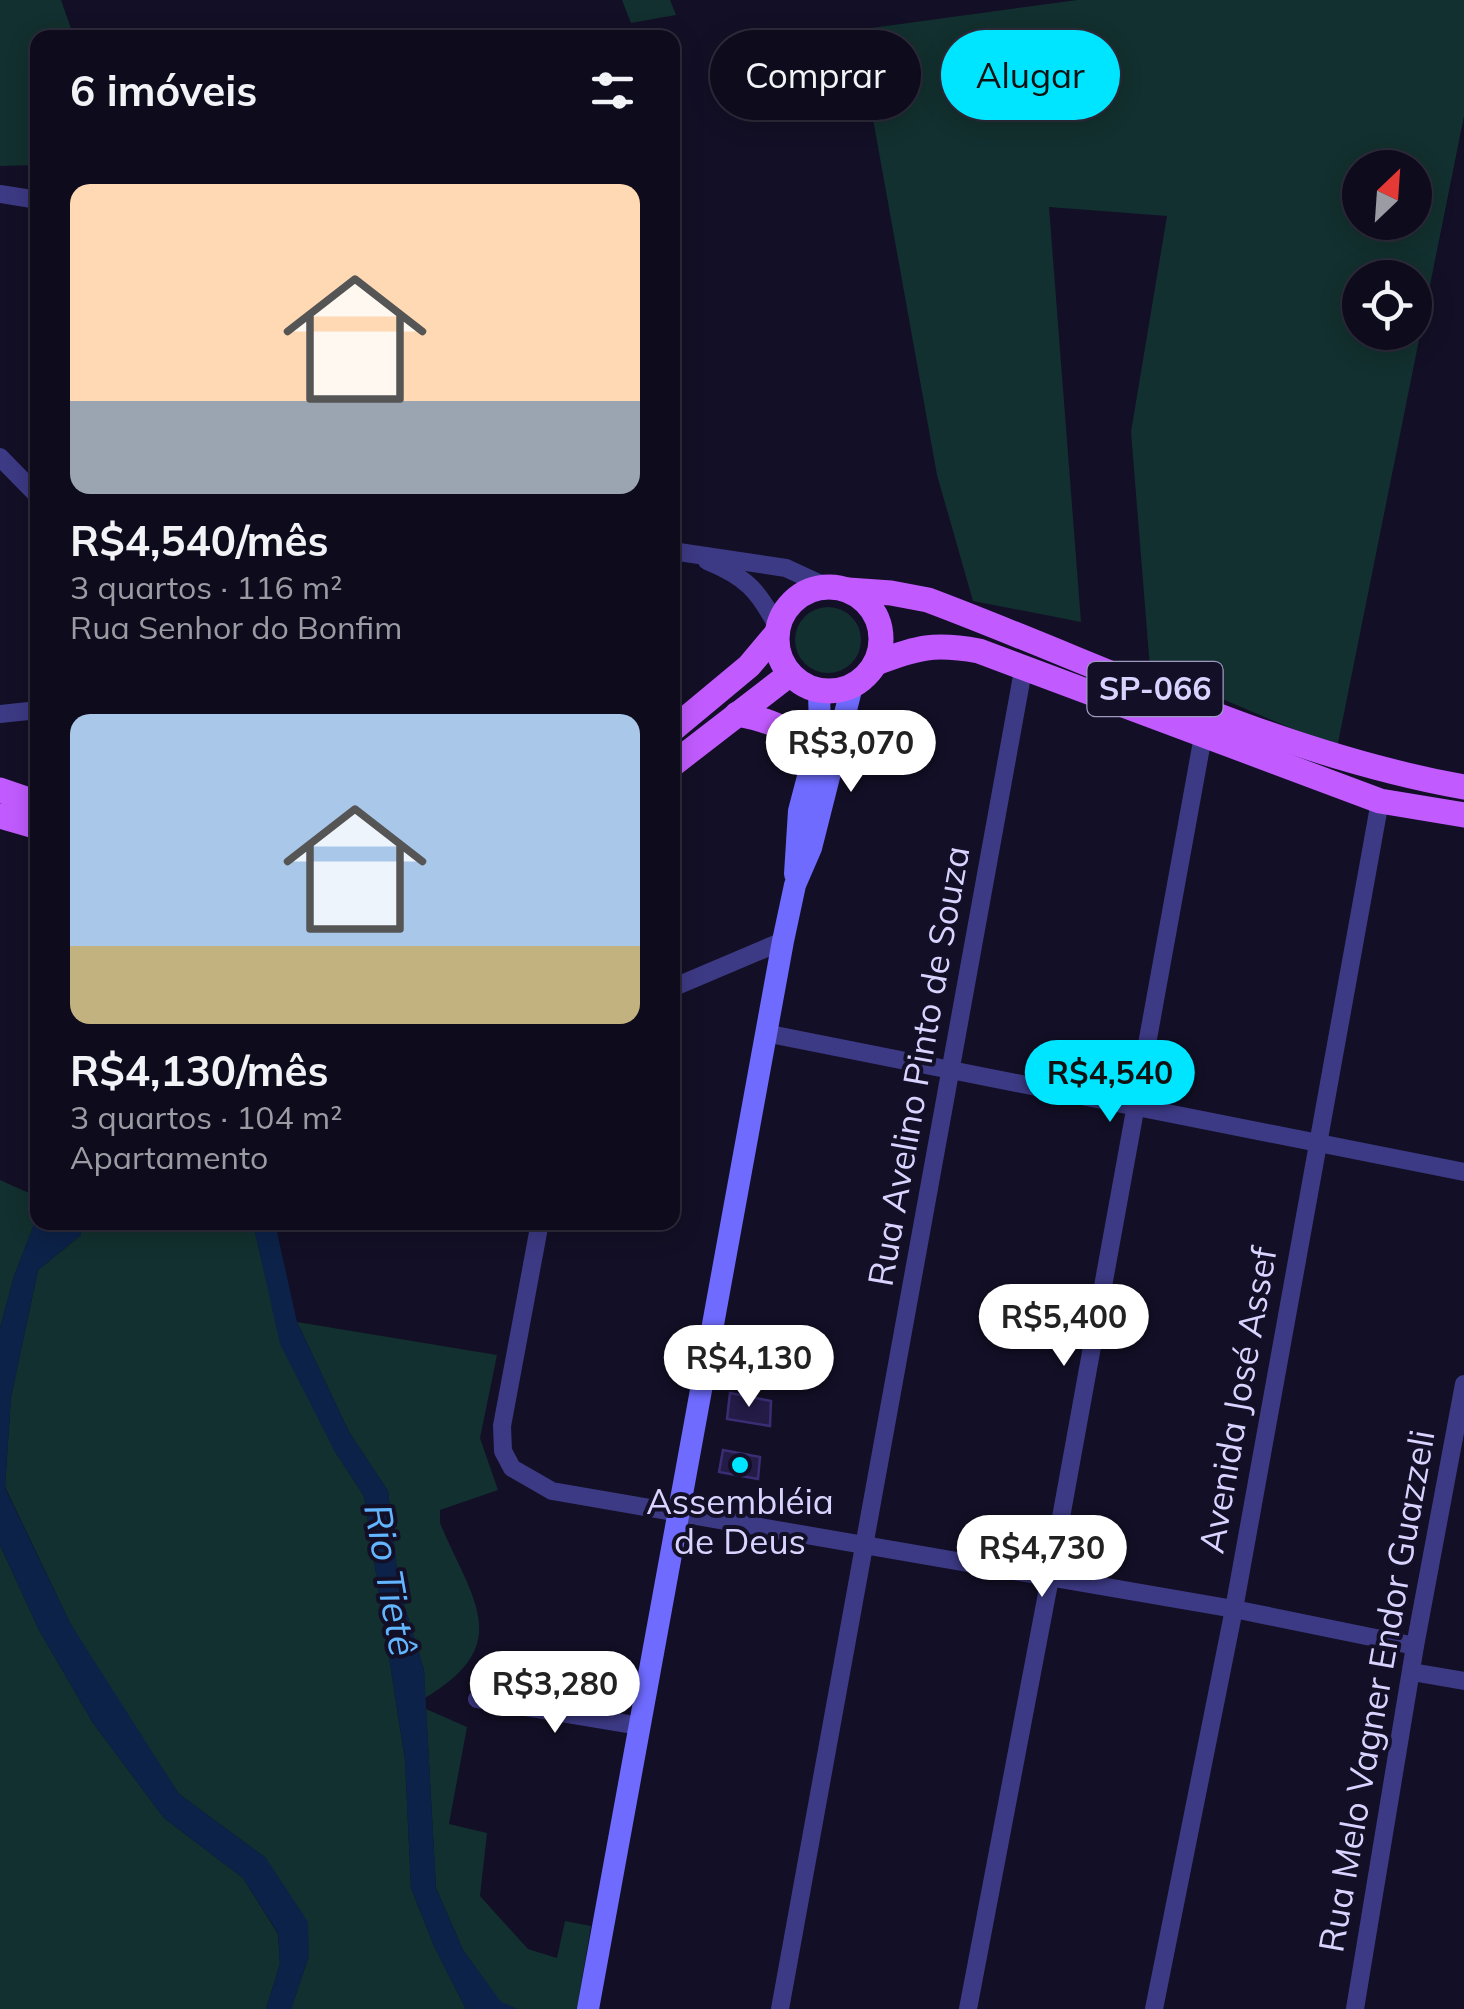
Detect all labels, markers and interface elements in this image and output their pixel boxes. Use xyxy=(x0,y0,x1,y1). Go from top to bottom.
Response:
chip: Comprar xyxy=(710,30,921,120)
chip: Alugar xyxy=(941,30,1120,120)
icon: filters xyxy=(585,63,640,118)
text: 6 imóveis xyxy=(70,64,257,117)
north arrow xyxy=(1342,150,1432,240)
map controls xyxy=(1342,150,1432,350)
icon: home xyxy=(265,249,445,429)
button: locate xyxy=(1342,260,1432,350)
text: R$4,540/mês xyxy=(70,514,328,567)
text: 3 quartos · 116 m² xyxy=(70,567,342,607)
text: Rua Senhor do Bonfim xyxy=(70,607,402,647)
road number: SP-066 xyxy=(1088,662,1222,716)
pin: R$3,070 xyxy=(759,710,943,795)
text: R$3,070 xyxy=(788,722,914,762)
icon: home xyxy=(265,779,445,959)
street label: Rua Avelino Pinto de Souza xyxy=(858,842,978,1289)
pin: R$4,540 xyxy=(1018,1040,1202,1125)
text: R$4,130/mês xyxy=(70,1044,328,1097)
text: R$4,540 xyxy=(1047,1052,1173,1092)
text: 3 quartos · 104 m² xyxy=(70,1097,342,1137)
text: Apartamento xyxy=(70,1137,268,1177)
street label: Avenida José Assef xyxy=(1188,1242,1286,1556)
pin: R$5,400 xyxy=(972,1284,1156,1369)
text: R$5,400 xyxy=(1001,1296,1127,1336)
pin: R$4,130 xyxy=(657,1325,841,1410)
text: R$4,130 xyxy=(686,1337,812,1377)
street label: Rua Melo Vagner Endor Guazzeli xyxy=(1308,1426,1444,1955)
marker: Assembléia de Deus xyxy=(729,1454,751,1476)
place label: Assembléia de Deus xyxy=(646,1479,834,1563)
water label: Rio Tietê xyxy=(354,1500,428,1660)
pin: R$4,730 xyxy=(950,1515,1134,1600)
text: R$4,730 xyxy=(979,1527,1105,1567)
pin: R$3,280 xyxy=(463,1651,647,1736)
text: R$3,280 xyxy=(492,1663,618,1703)

